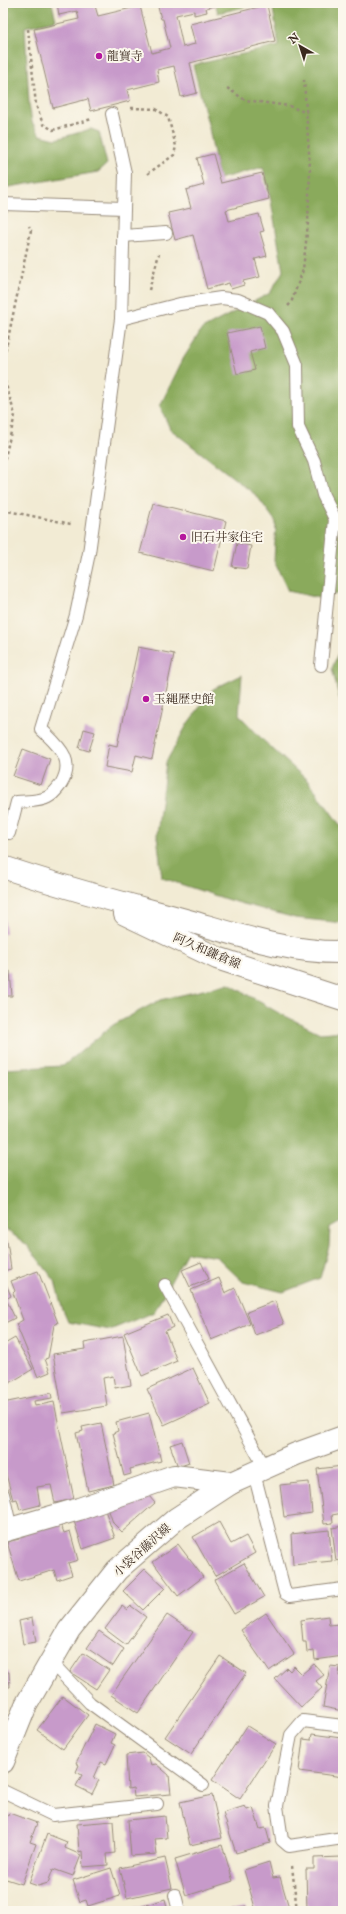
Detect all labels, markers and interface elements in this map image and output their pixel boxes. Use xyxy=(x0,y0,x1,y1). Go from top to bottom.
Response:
north arrow xyxy=(280,26,320,66)
text: N xyxy=(285,30,303,48)
place label: 龍寶寺 xyxy=(107,49,143,64)
marker: 龍寶寺 xyxy=(94,51,104,61)
place label: 旧石井家住宅 xyxy=(191,530,263,545)
marker: 旧石井家住宅 xyxy=(178,532,188,542)
place label: 玉縄歴史館 xyxy=(154,692,214,707)
marker: 玉縄歴史館 xyxy=(141,694,151,704)
street label: 阿久和鎌倉線 xyxy=(171,930,243,972)
street label: 小袋谷藤沢線 xyxy=(111,1521,174,1580)

